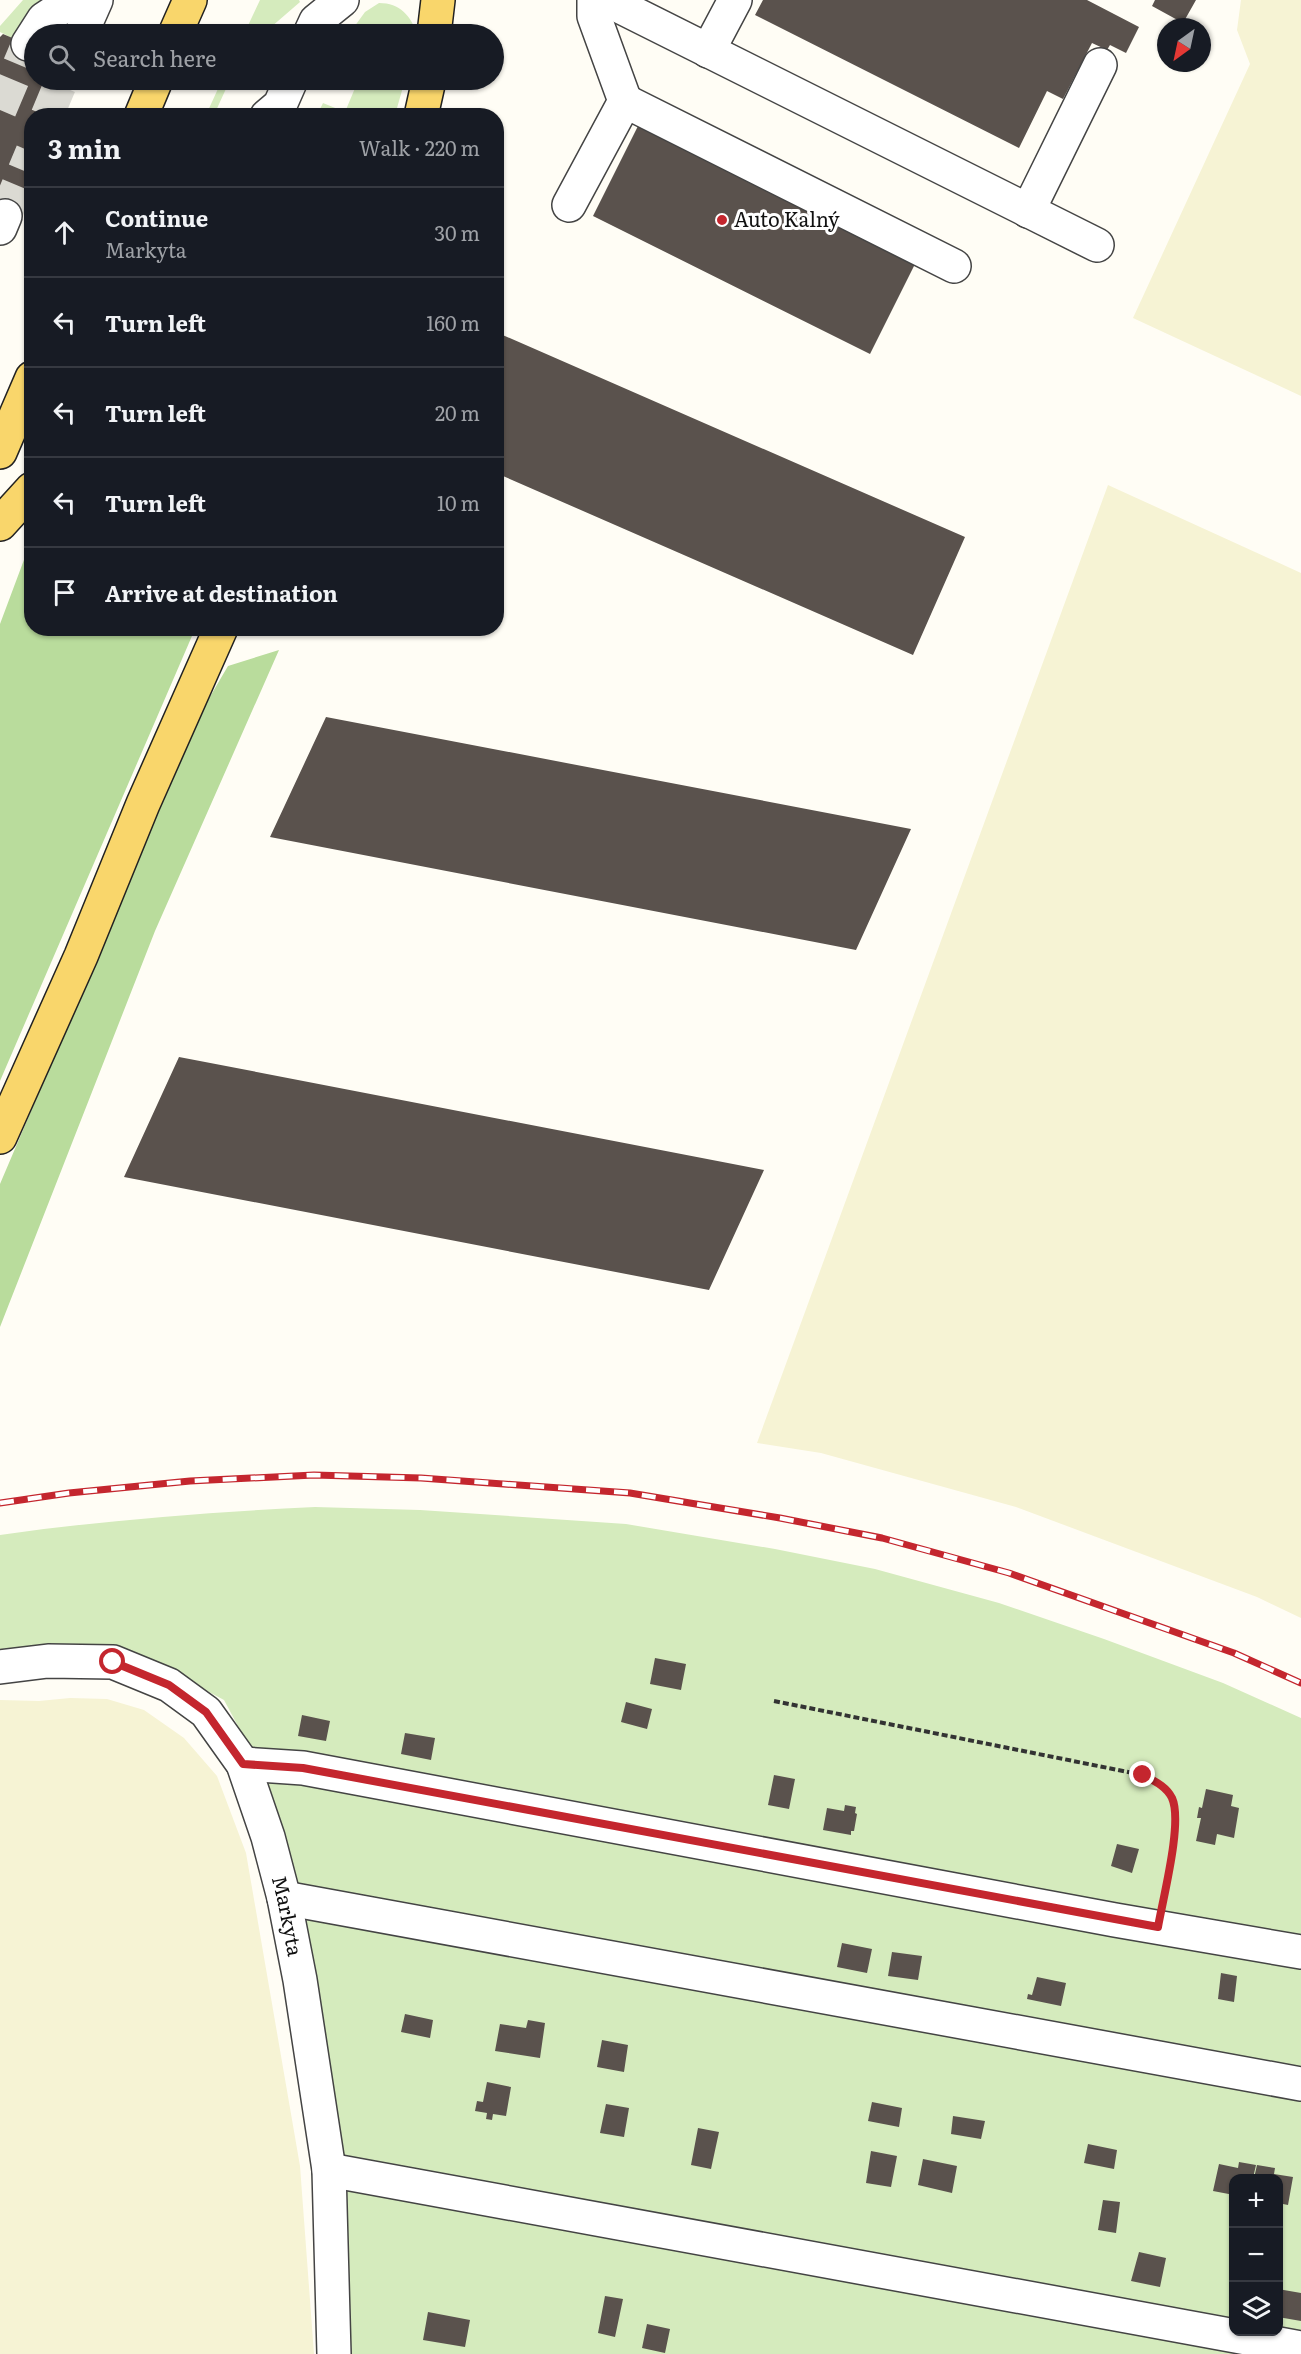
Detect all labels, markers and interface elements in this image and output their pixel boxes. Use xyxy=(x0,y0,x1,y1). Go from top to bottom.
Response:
north arrow xyxy=(1157,18,1211,72)
search box xyxy=(24,24,504,90)
icon: search xyxy=(45,41,78,74)
text: Search here xyxy=(93,41,216,74)
text: 3 min xyxy=(48,128,121,167)
text: Walk · 220 m xyxy=(359,132,480,162)
text: Continue xyxy=(105,201,208,234)
place label: Auto Kalný xyxy=(734,203,840,233)
marker: Auto Kalný xyxy=(715,213,729,227)
icon: ahead xyxy=(48,216,81,249)
text: 30 m xyxy=(434,217,480,247)
text: Markyta xyxy=(105,234,187,264)
icon: left xyxy=(48,306,81,339)
text: Turn left xyxy=(105,306,206,339)
text: 160 m xyxy=(426,307,480,337)
icon: left xyxy=(48,396,81,429)
text: Turn left xyxy=(105,396,206,429)
text: 20 m xyxy=(435,397,480,427)
icon: left xyxy=(48,486,81,519)
text: Turn left xyxy=(105,486,206,519)
text: 10 m xyxy=(437,487,480,517)
icon: arrive xyxy=(48,576,81,609)
text: Arrive at destination xyxy=(105,576,338,609)
route start xyxy=(99,1648,125,1674)
route end xyxy=(1129,1761,1155,1787)
street label: Markyta xyxy=(266,1872,312,1959)
map controls xyxy=(1229,2174,1283,2336)
button: + xyxy=(1229,2174,1283,2228)
button: − xyxy=(1229,2228,1283,2282)
button: layers xyxy=(1229,2282,1283,2336)

